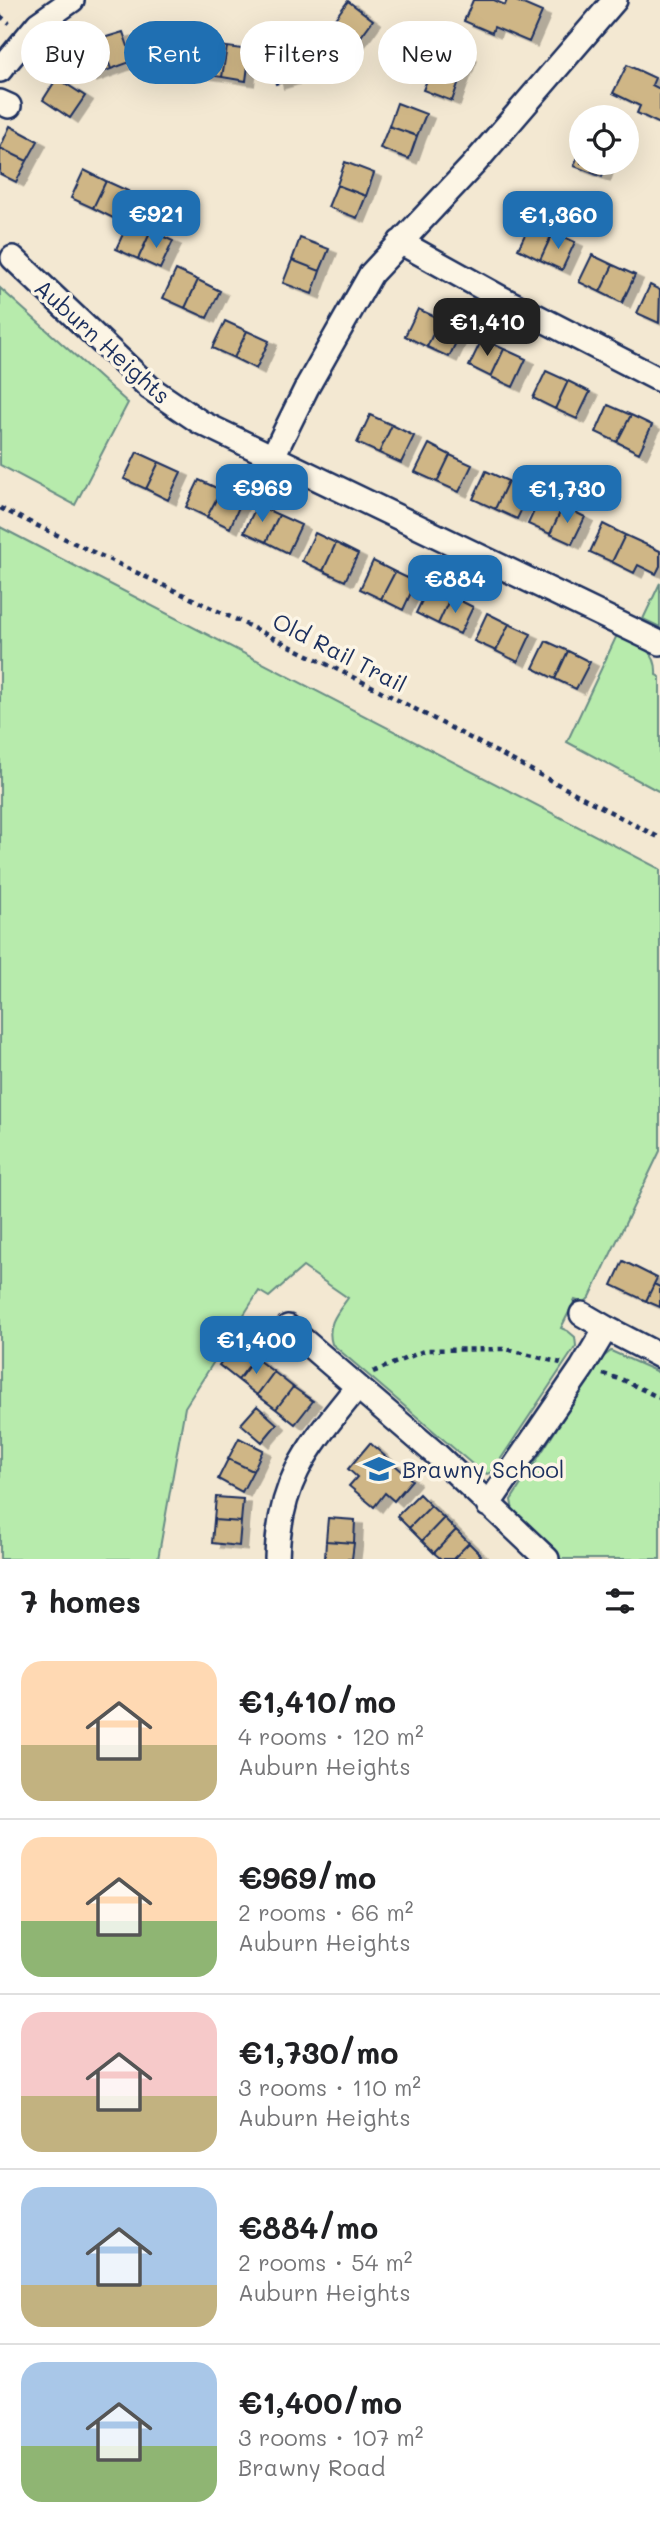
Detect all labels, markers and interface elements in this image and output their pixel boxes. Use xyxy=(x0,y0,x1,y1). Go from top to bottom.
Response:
chip: Buy xyxy=(21,21,110,84)
chip: Rent xyxy=(124,21,226,84)
chip: Filters xyxy=(240,21,364,84)
chip: New xyxy=(378,21,477,84)
map controls xyxy=(569,105,639,175)
button: locate xyxy=(569,105,639,175)
pin: €921 xyxy=(115,190,197,250)
pin: €1,360 xyxy=(501,191,615,251)
text: €921 xyxy=(128,198,184,228)
text: €1,360 xyxy=(519,199,597,229)
street label: Auburn Heights xyxy=(29,272,177,410)
pin: €1,410 xyxy=(430,298,544,358)
text: €1,410 xyxy=(449,306,525,336)
pin: €969 xyxy=(221,464,303,524)
pin: €1,730 xyxy=(510,466,624,525)
text: €969 xyxy=(232,472,292,502)
text: €1,730 xyxy=(528,473,606,503)
pin: €884 xyxy=(414,556,496,615)
text: €884 xyxy=(424,563,486,593)
street label: Old Rail Trail xyxy=(268,605,412,699)
pin: €1,400 xyxy=(199,1316,313,1376)
text: €1,400 xyxy=(216,1324,296,1354)
school or university icon: Brawny School xyxy=(362,1452,396,1486)
place label: Brawny School xyxy=(402,1454,565,1484)
text: 7 homes xyxy=(21,1581,141,1621)
icon: filters xyxy=(601,1582,639,1620)
text: €1,410/mo xyxy=(238,1681,396,1721)
icon: home xyxy=(77,1689,161,1773)
text: 4 rooms · 120 m² xyxy=(238,1721,424,1751)
text: Auburn Heights xyxy=(238,1751,411,1781)
text: €969/mo xyxy=(238,1857,376,1897)
icon: home xyxy=(77,1865,161,1949)
text: 2 rooms · 66 m² xyxy=(238,1897,413,1927)
text: Auburn Heights xyxy=(238,1927,411,1957)
text: €1,730/mo xyxy=(238,2032,398,2072)
icon: home xyxy=(77,2040,161,2124)
text: 3 rooms · 110 m² xyxy=(238,2072,421,2102)
text: Auburn Heights xyxy=(238,2102,411,2132)
text: €884/mo xyxy=(238,2207,378,2247)
icon: home xyxy=(77,2215,161,2299)
text: 2 rooms · 54 m² xyxy=(238,2247,413,2277)
text: Auburn Heights xyxy=(238,2277,411,2307)
text: €1,400/mo xyxy=(238,2382,402,2422)
icon: home xyxy=(77,2390,161,2474)
text: 3 rooms · 107 m² xyxy=(238,2422,424,2452)
text: Brawny Road xyxy=(238,2452,385,2482)

